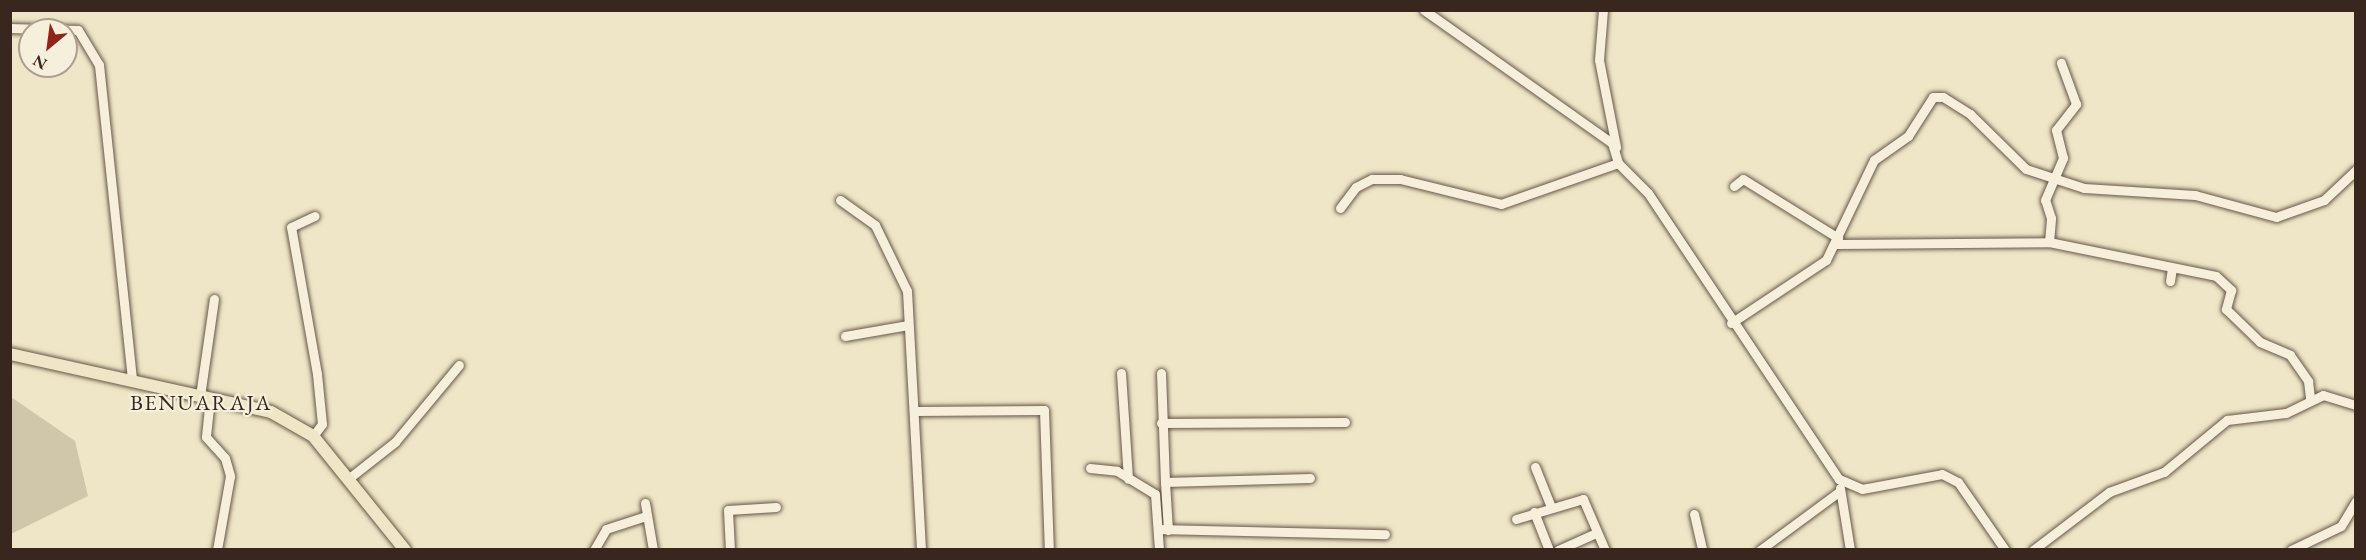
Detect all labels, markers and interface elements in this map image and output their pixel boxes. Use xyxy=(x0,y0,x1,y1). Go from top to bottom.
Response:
north arrow xyxy=(18,18,78,78)
text: N xyxy=(29,50,51,75)
district label: BENUARAJA xyxy=(130,390,272,416)

